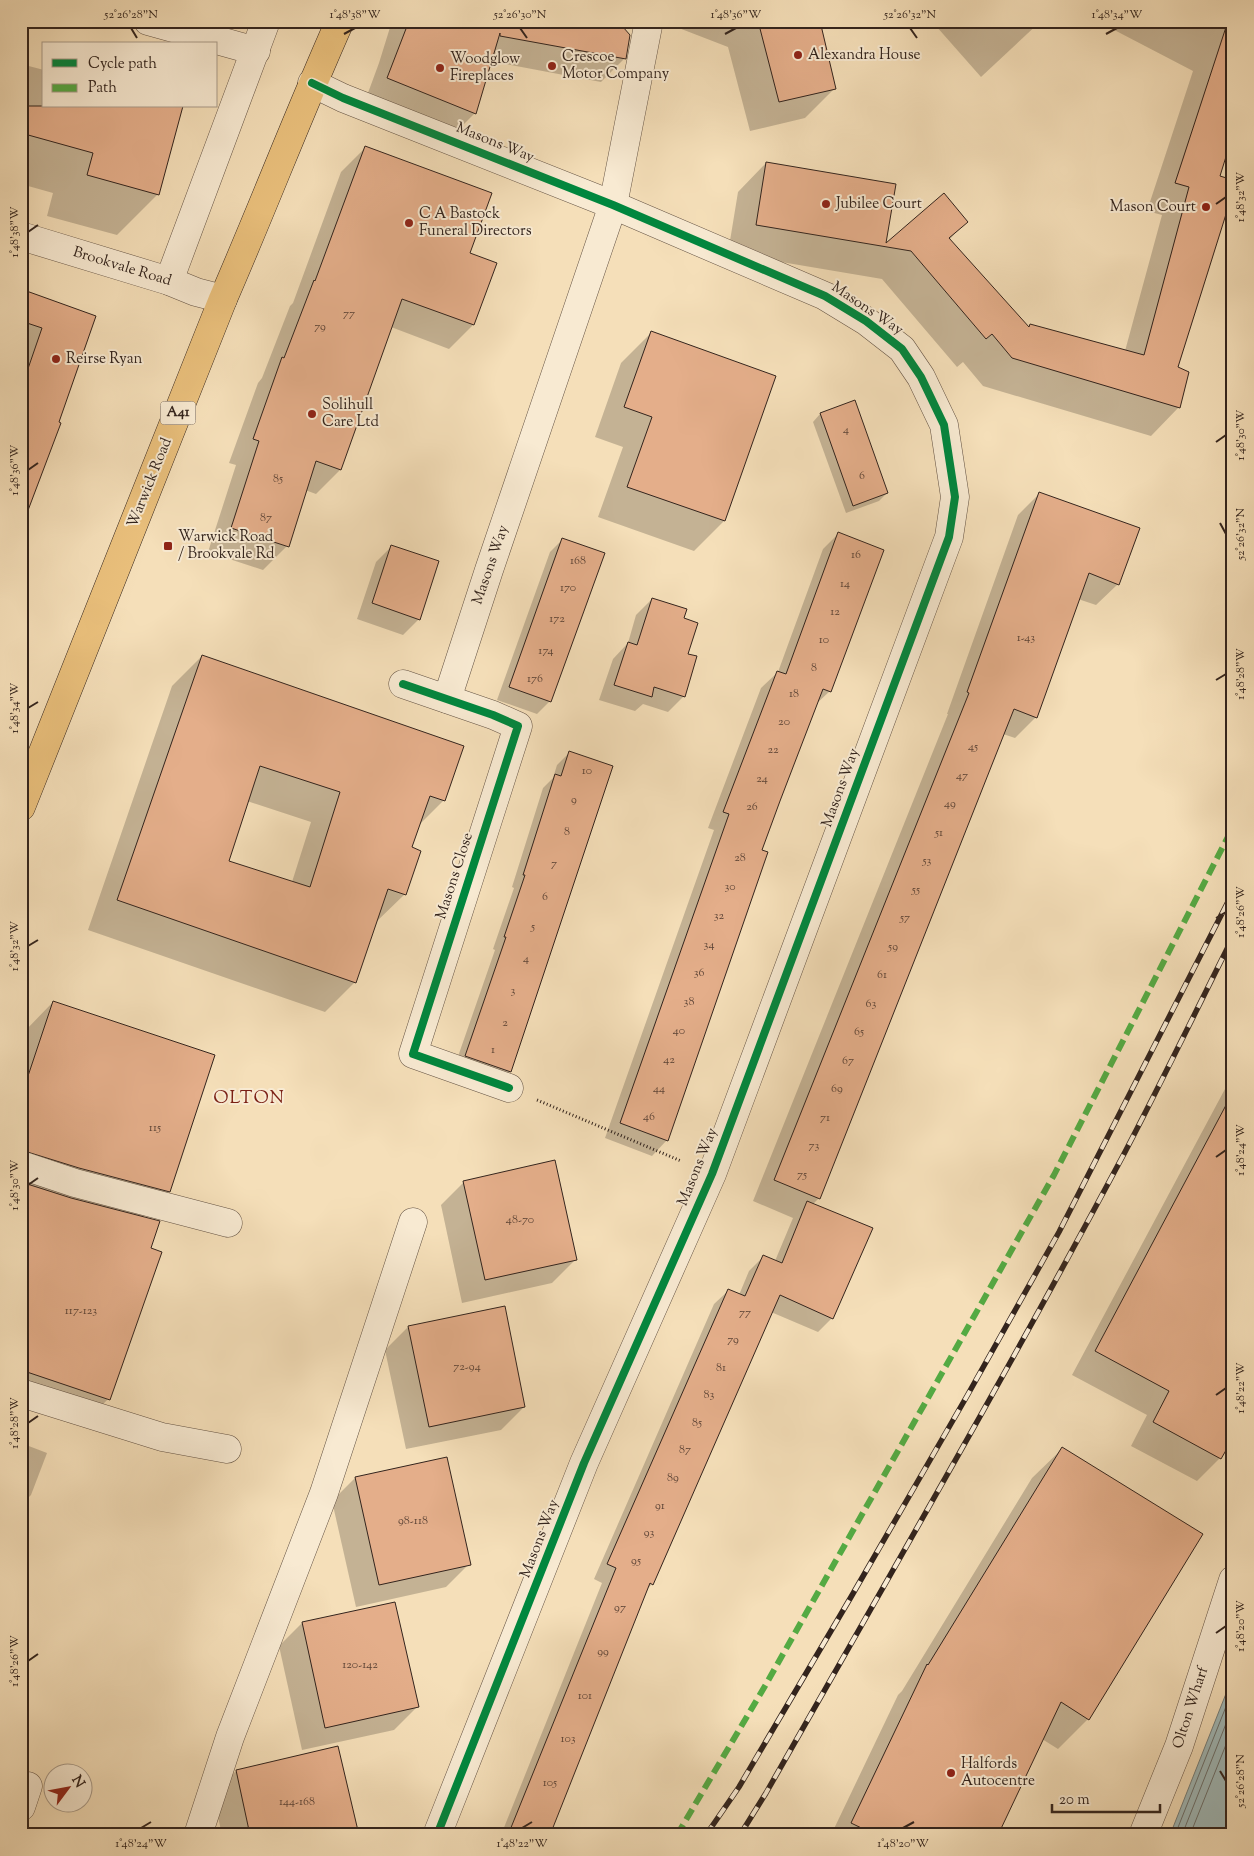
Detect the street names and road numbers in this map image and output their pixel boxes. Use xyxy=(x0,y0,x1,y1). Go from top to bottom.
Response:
street label: Masons Way xyxy=(453,118,538,168)
street label: Brookvale Road xyxy=(70,242,174,292)
street label: Masons Way xyxy=(827,277,908,341)
road number: A41 xyxy=(160,402,196,424)
street label: Warwick Road xyxy=(122,434,178,531)
street label: Masons Way xyxy=(468,522,515,608)
street label: Masons Way xyxy=(817,745,865,830)
street label: Masons Close xyxy=(431,830,479,922)
street label: Masons Way xyxy=(673,1124,723,1209)
street label: Masons Way xyxy=(515,1496,565,1581)
street label: Olton Wharf xyxy=(1168,1663,1214,1752)

